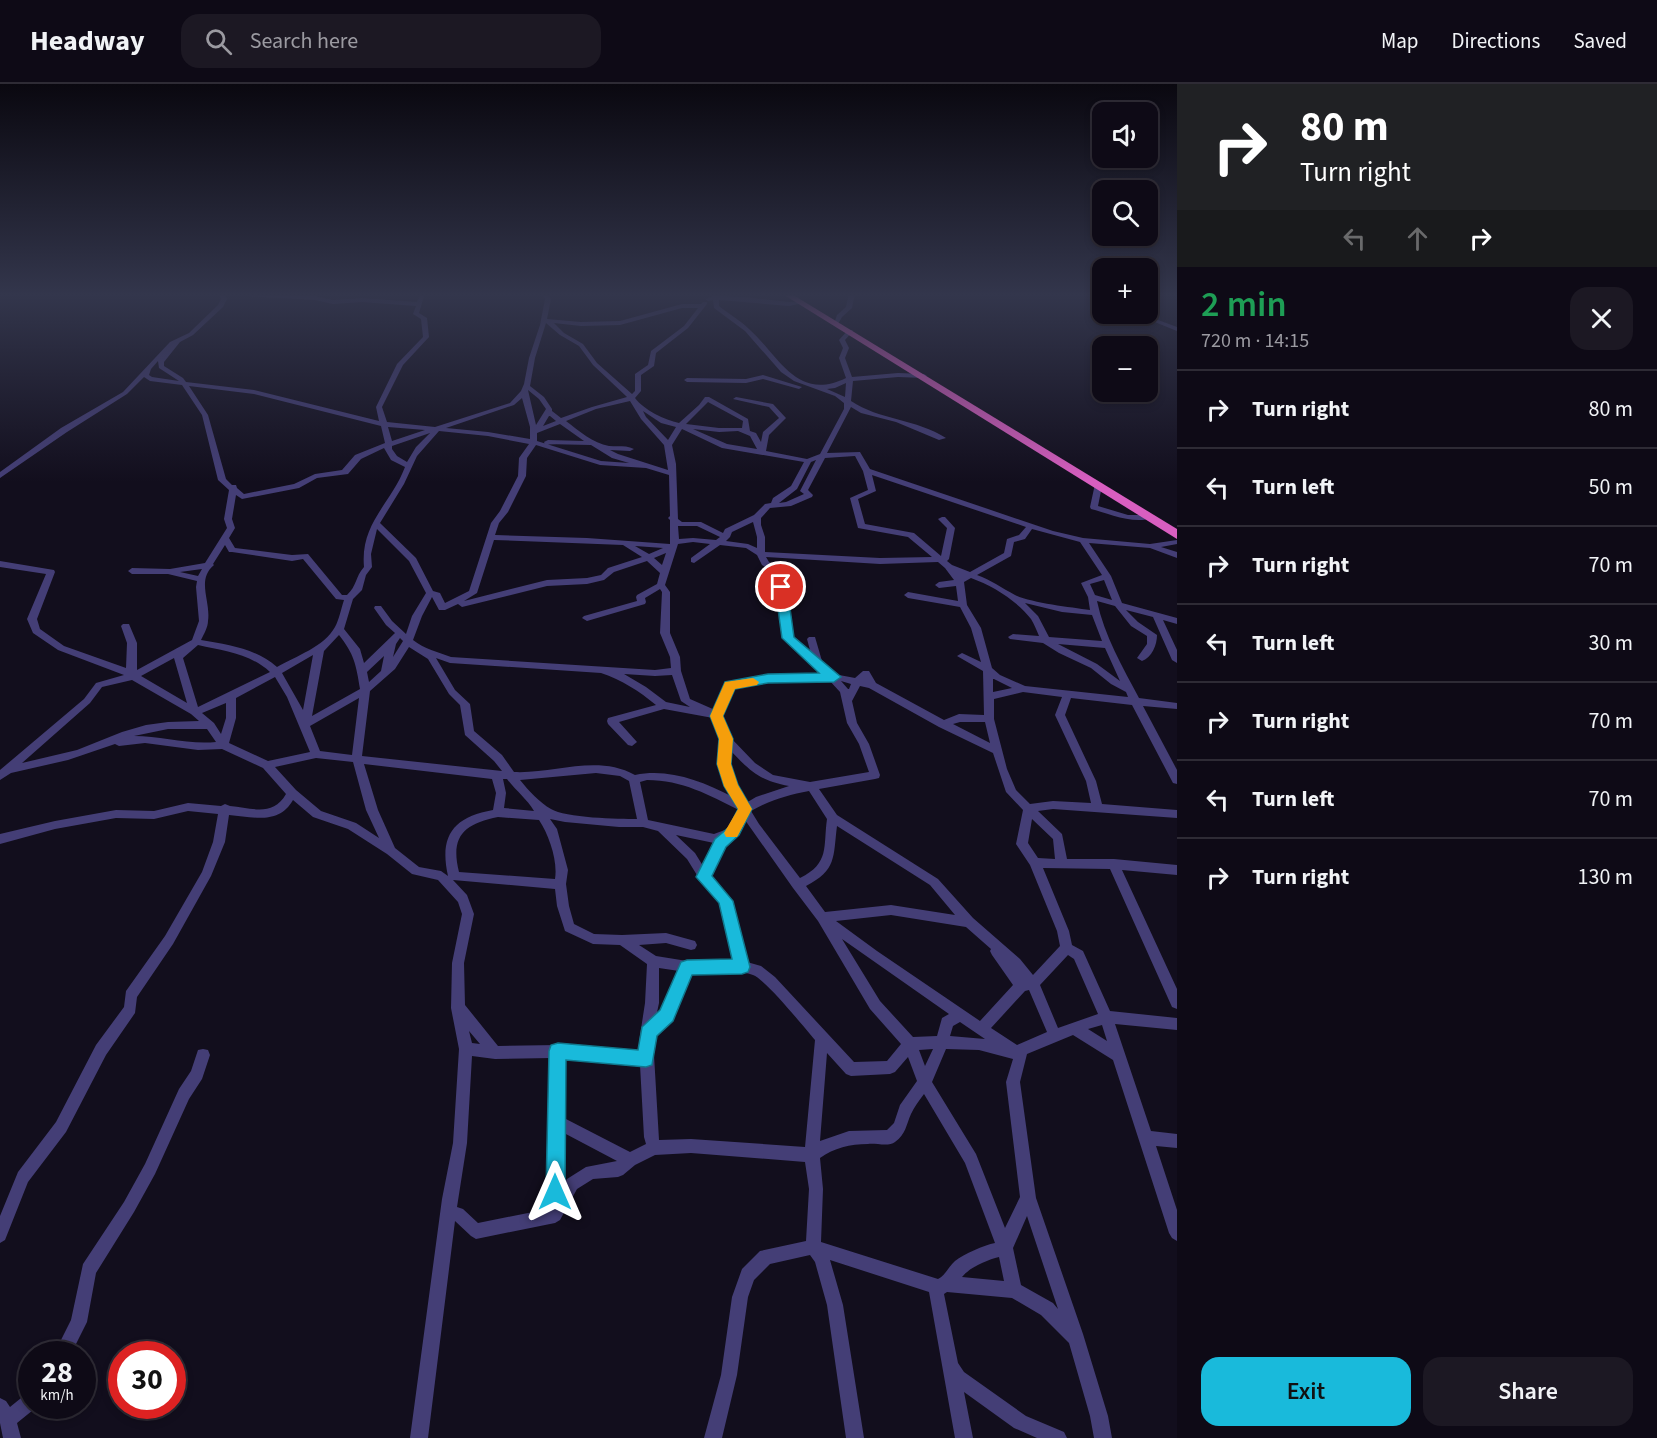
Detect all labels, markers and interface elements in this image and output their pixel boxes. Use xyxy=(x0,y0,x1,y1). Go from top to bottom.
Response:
search box xyxy=(181,14,601,68)
text: Headway xyxy=(30,21,145,61)
icon: search xyxy=(202,25,235,58)
text: Search here xyxy=(250,25,358,57)
text: Map xyxy=(1381,26,1419,56)
text: Directions xyxy=(1452,26,1540,56)
text: Saved xyxy=(1573,26,1627,56)
text: 80 m xyxy=(1300,97,1389,157)
map controls xyxy=(1092,102,1158,402)
button: sound xyxy=(1092,102,1158,168)
icon: right xyxy=(1201,108,1279,186)
text: Turn right xyxy=(1300,153,1411,192)
button: search xyxy=(1092,180,1158,246)
icon: left xyxy=(1338,222,1371,255)
icon: ahead xyxy=(1401,222,1434,255)
icon: right xyxy=(1464,222,1497,255)
button: + xyxy=(1092,258,1158,324)
text: 2 min xyxy=(1201,279,1287,330)
button: close xyxy=(1570,287,1633,350)
text: 720 m · 14:15 xyxy=(1201,327,1309,355)
button: − xyxy=(1092,336,1158,402)
icon: right xyxy=(1201,393,1234,426)
text: Turn right xyxy=(1252,393,1349,425)
text: 80 m xyxy=(1588,393,1633,425)
icon: left xyxy=(1201,471,1234,504)
text: Turn left xyxy=(1252,471,1334,503)
text: 50 m xyxy=(1588,471,1633,503)
icon: right xyxy=(1201,549,1234,582)
text: Turn right xyxy=(1252,549,1349,581)
text: 70 m xyxy=(1588,549,1633,581)
pin xyxy=(755,561,806,612)
icon: arrive xyxy=(764,570,797,603)
icon: left xyxy=(1201,627,1234,660)
text: Turn left xyxy=(1252,627,1334,659)
text: 30 m xyxy=(1588,627,1633,659)
icon: right xyxy=(1201,705,1234,738)
text: Turn right xyxy=(1252,705,1349,737)
text: 70 m xyxy=(1588,705,1633,737)
icon: left xyxy=(1201,783,1234,816)
text: Turn left xyxy=(1252,783,1334,815)
text: 70 m xyxy=(1588,783,1633,815)
icon: right xyxy=(1201,861,1234,894)
text: Turn right xyxy=(1252,861,1349,893)
text: 130 m xyxy=(1578,861,1633,893)
position arrow xyxy=(523,1160,587,1224)
speed limit sign: 30 xyxy=(108,1341,186,1419)
text: 28 xyxy=(41,1351,73,1394)
button: Exit xyxy=(1201,1357,1411,1426)
button: Share xyxy=(1423,1357,1633,1426)
text: km/h xyxy=(40,1385,74,1406)

